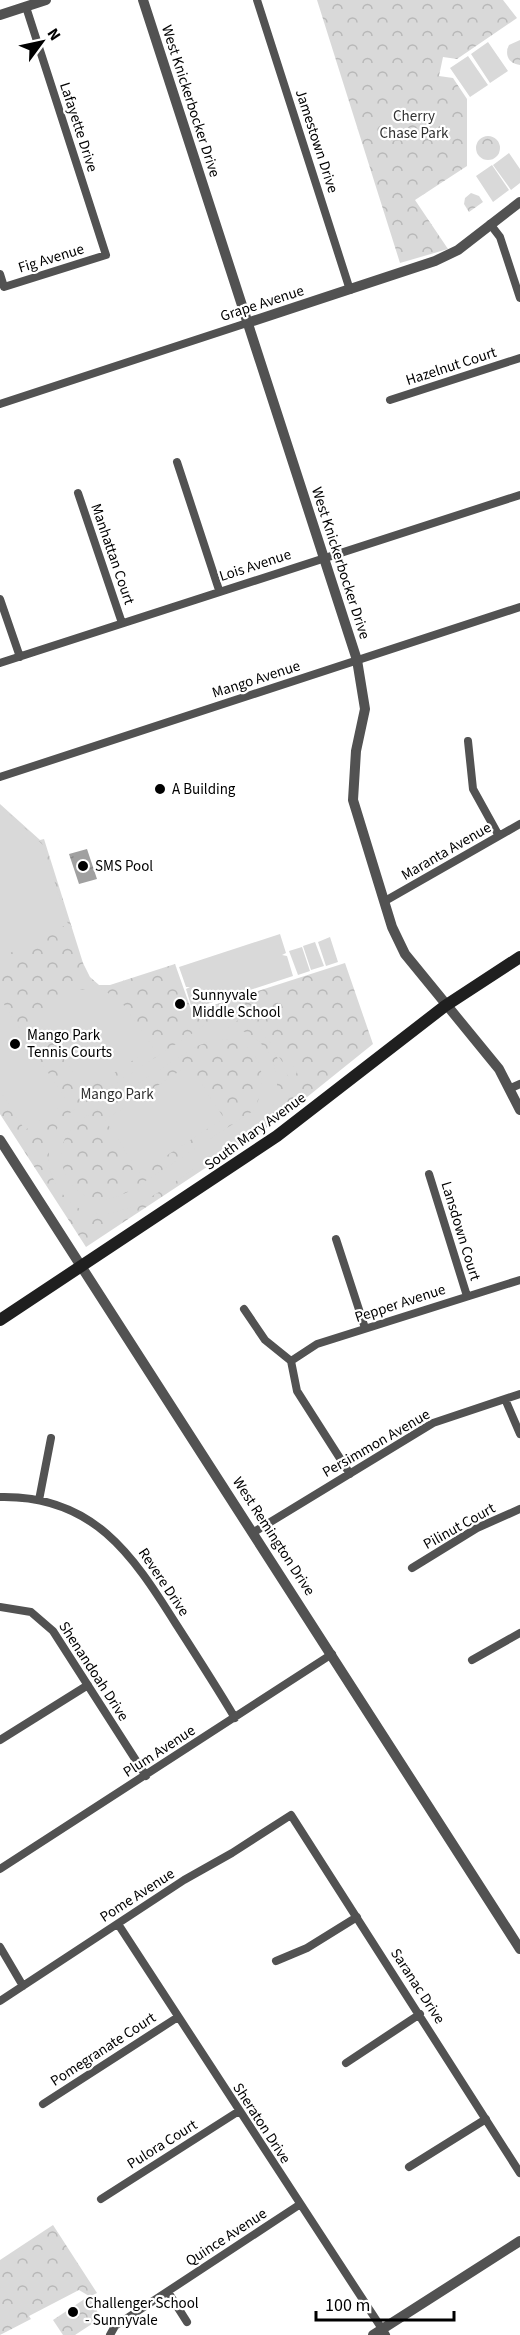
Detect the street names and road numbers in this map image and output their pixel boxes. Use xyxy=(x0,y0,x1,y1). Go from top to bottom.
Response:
street label: West Knickerbocker Drive xyxy=(156,22,225,180)
street label: Lafayette Drive xyxy=(54,80,103,175)
street label: Jamestown Drive xyxy=(290,87,343,196)
street label: Fig Avenue xyxy=(16,239,87,278)
street label: Grape Avenue xyxy=(218,280,307,327)
street label: Hazelnut Court xyxy=(403,342,499,391)
street label: West Knickerbocker Drive xyxy=(306,484,375,642)
street label: Manhattan Court xyxy=(85,501,140,608)
street label: Lois Avenue xyxy=(217,544,294,587)
street label: Mango Avenue xyxy=(209,655,303,704)
street label: Maranta Avenue xyxy=(397,817,495,886)
street label: South Mary Avenue xyxy=(200,1087,310,1175)
street label: Lansdown Court xyxy=(435,1179,486,1283)
street label: Pepper Avenue xyxy=(352,1279,448,1328)
street label: Persimmon Avenue xyxy=(319,1404,434,1483)
street label: West Remington Drive xyxy=(227,1473,320,1600)
street label: Pilinut Court xyxy=(419,1498,499,1555)
street label: Revere Drive xyxy=(133,1544,194,1621)
street label: Shenandoah Drive xyxy=(53,1617,134,1725)
street label: Plum Avenue xyxy=(119,1720,199,1783)
street label: Pome Avenue xyxy=(96,1863,179,1927)
street label: Saranac Drive xyxy=(385,1944,450,2028)
street label: Pomegranate Court xyxy=(46,2007,160,2091)
street label: Sheraton Drive xyxy=(228,2079,296,2168)
street label: Pulora Court xyxy=(123,2115,201,2174)
street label: Quince Avenue xyxy=(181,2203,271,2272)

